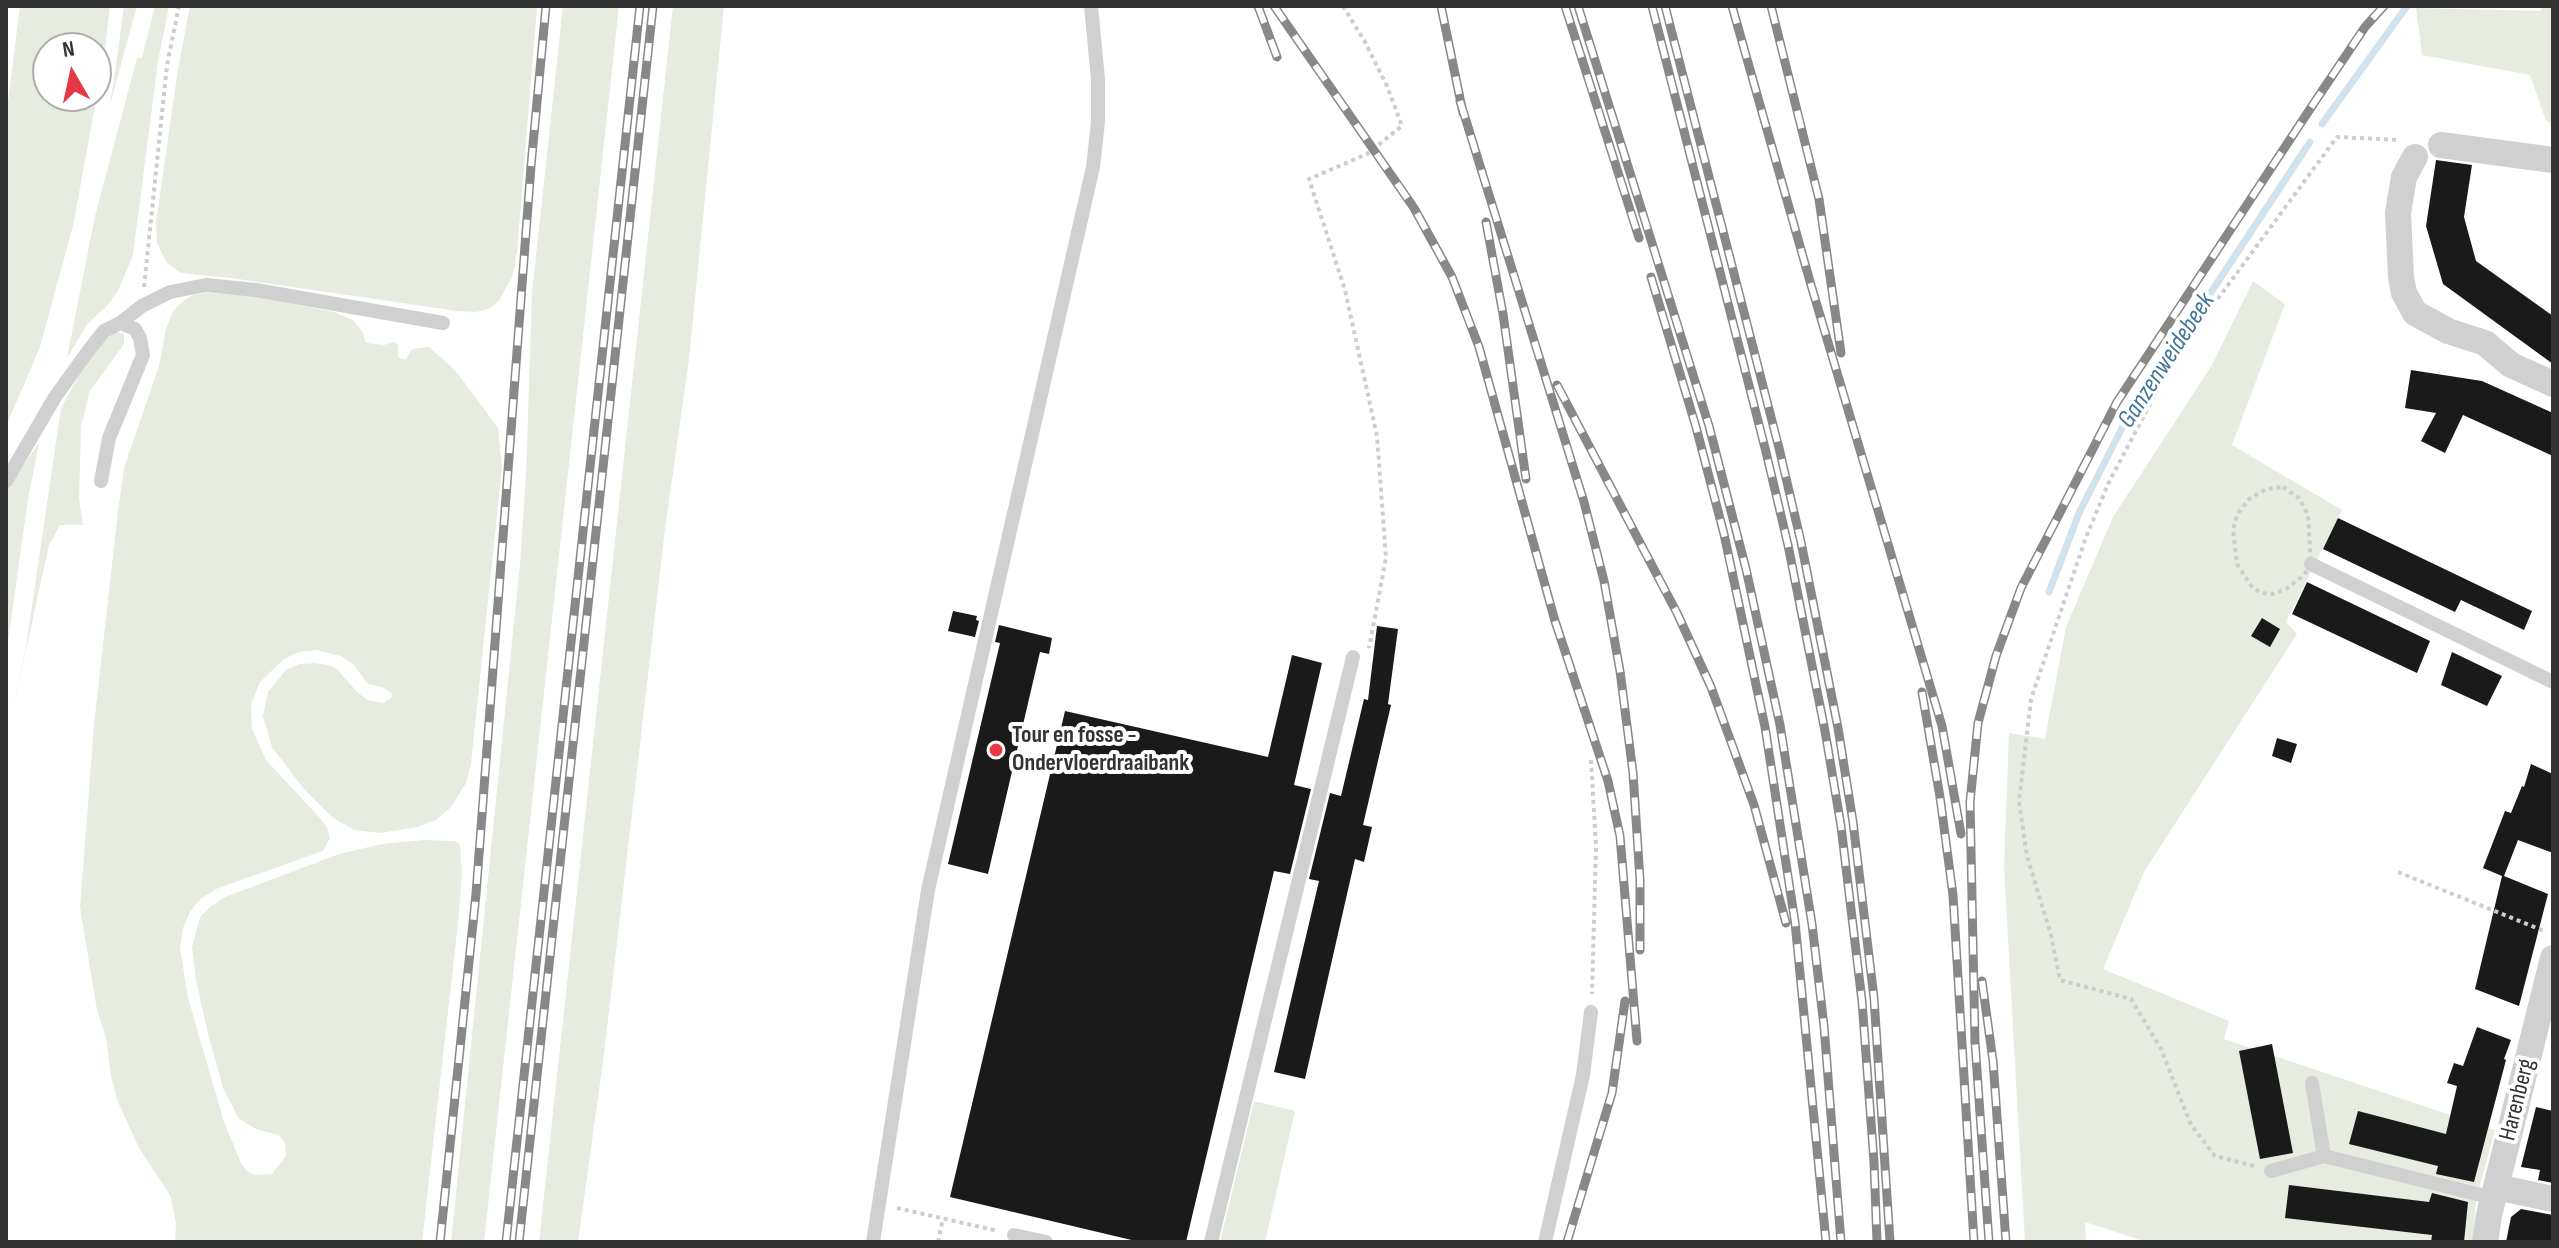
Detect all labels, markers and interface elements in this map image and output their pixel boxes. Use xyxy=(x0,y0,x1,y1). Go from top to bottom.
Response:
north arrow xyxy=(32,32,112,112)
text: N xyxy=(61,36,76,64)
water label: Ganzenweidebeek xyxy=(2112,288,2222,434)
place label: Tour en fosse - Ondervloerdraaibank xyxy=(1012,722,1189,778)
marker: Tour en fosse - Ondervloerdraaibank xyxy=(987,741,1005,759)
street label: Harenberg xyxy=(2494,1056,2542,1144)

